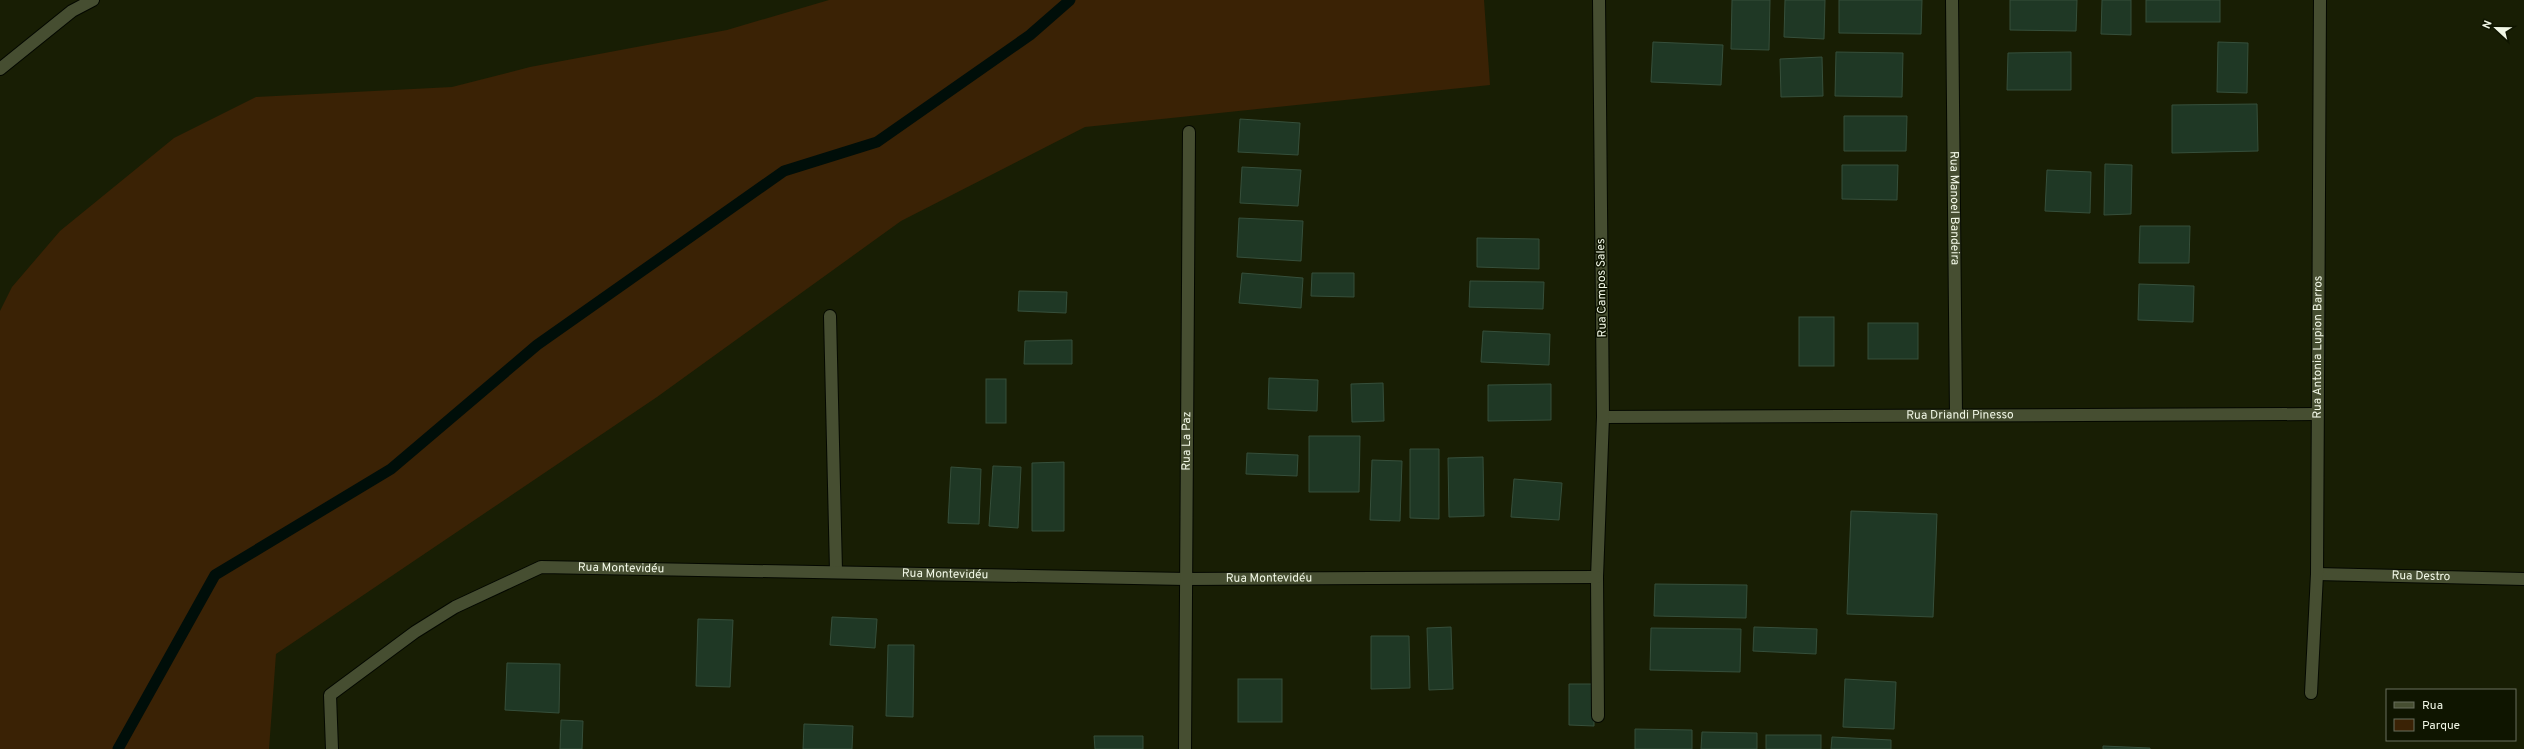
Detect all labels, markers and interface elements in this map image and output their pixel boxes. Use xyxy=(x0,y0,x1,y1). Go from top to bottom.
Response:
north arrow xyxy=(2476,8,2516,48)
text: N xyxy=(2480,18,2496,31)
street label: Rua Manoel Bandeira xyxy=(1945,151,1963,265)
street label: Rua Campos Sales xyxy=(1593,238,1611,338)
street label: Rua Antonia Lupion Barros xyxy=(2310,275,2327,419)
street label: Rua Driandi Pinesso xyxy=(1906,407,2014,424)
street label: Rua La Paz xyxy=(1179,411,1195,471)
street label: Rua Montevidéu xyxy=(578,560,665,577)
street label: Rua Montevidéu xyxy=(902,566,988,583)
street label: Rua Destro xyxy=(2391,568,2451,585)
street label: Rua Montevidéu xyxy=(1226,570,1312,587)
legend xyxy=(2386,689,2516,741)
text: Rua xyxy=(2422,698,2443,714)
text: Parque xyxy=(2422,718,2460,734)

